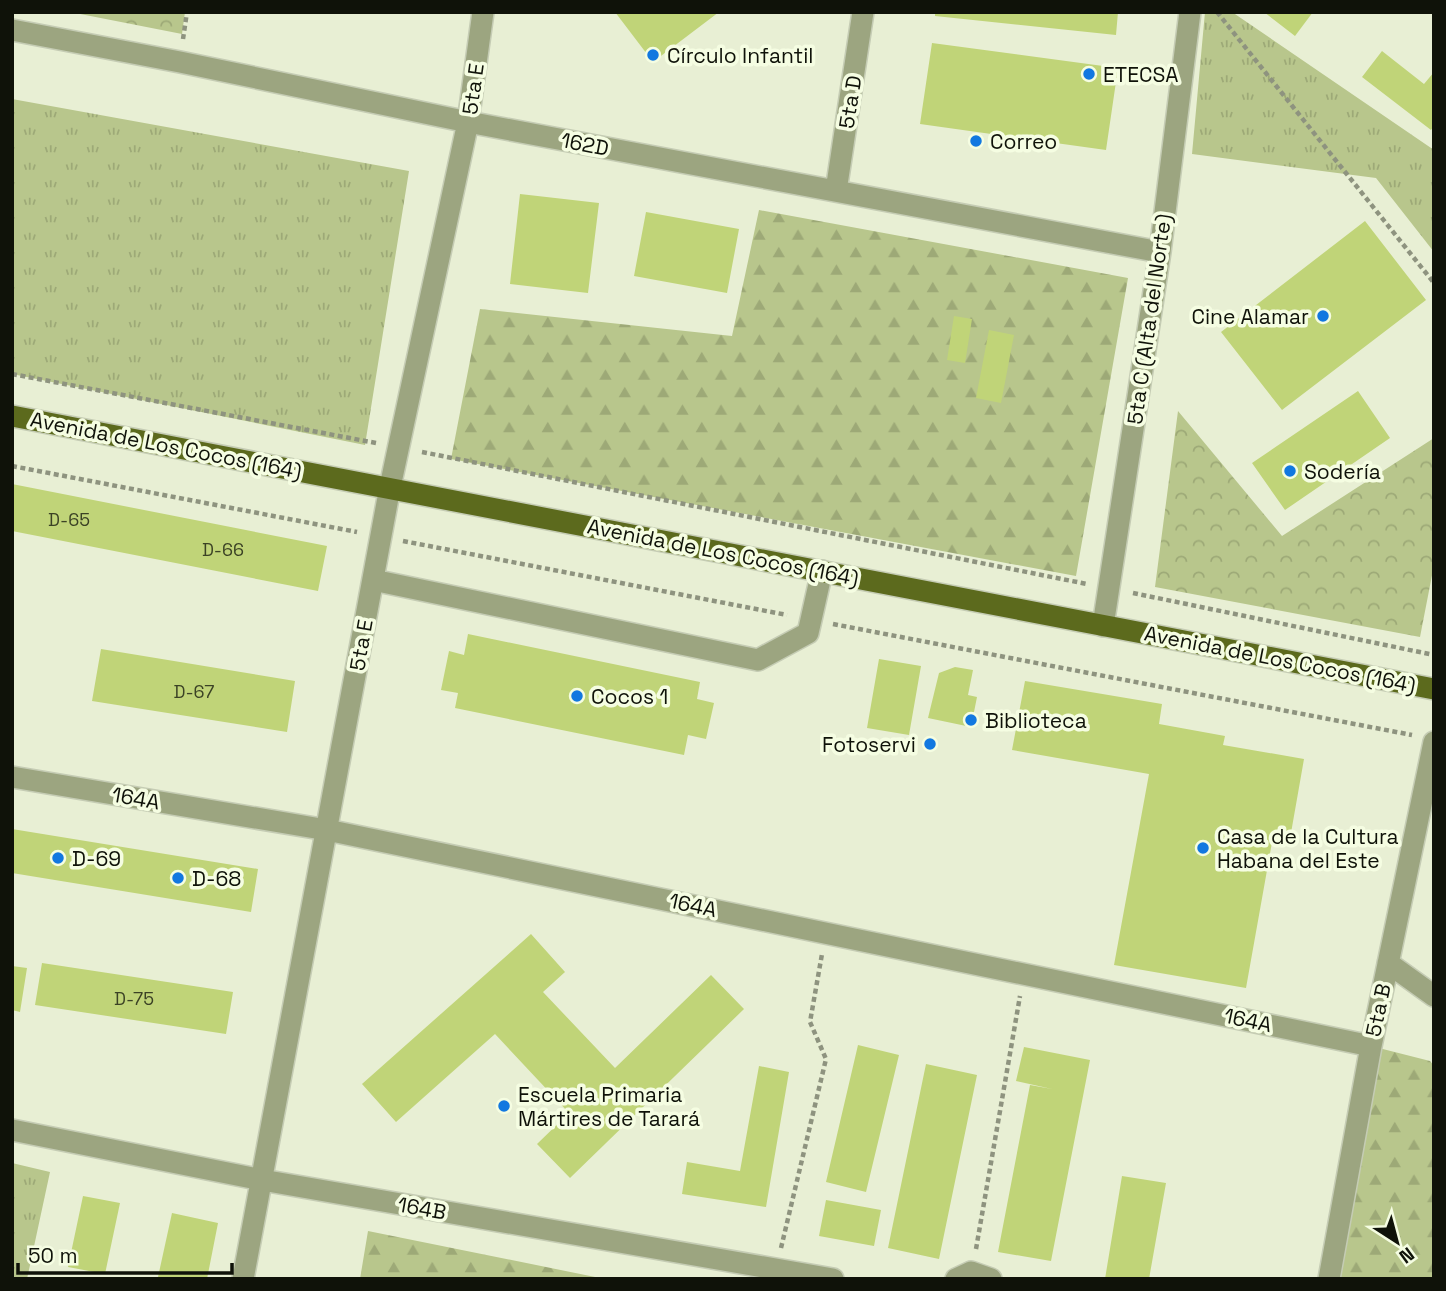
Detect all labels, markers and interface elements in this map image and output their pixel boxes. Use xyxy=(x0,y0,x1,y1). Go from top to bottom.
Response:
place label: Círculo Infantil xyxy=(667,42,814,69)
marker: Círculo Infantil xyxy=(645,47,661,63)
place label: ETECSA xyxy=(1103,61,1179,88)
street label: 5ta E xyxy=(456,62,490,116)
marker: ETECSA xyxy=(1081,66,1097,82)
street label: 5ta D xyxy=(832,73,868,131)
street label: 162D xyxy=(559,126,611,162)
place label: Correo xyxy=(990,128,1057,155)
marker: Correo xyxy=(968,133,984,149)
street label: 5ta C (Alta del Norte) xyxy=(1121,212,1177,426)
place label: Cine Alamar xyxy=(1191,303,1309,330)
marker: Cine Alamar xyxy=(1315,308,1331,324)
street label: Avenida de Los Cocos (164) xyxy=(28,405,304,485)
place label: Sodería xyxy=(1304,458,1381,485)
marker: Sodería xyxy=(1282,463,1298,479)
house number: D-65 xyxy=(48,508,90,531)
street label: Avenida de Los Cocos (164) xyxy=(585,512,861,592)
house number: D-66 xyxy=(202,538,244,561)
street label: 5ta E xyxy=(343,617,379,673)
street label: Avenida de Los Cocos (164) xyxy=(1142,619,1418,699)
house number: D-67 xyxy=(173,680,215,703)
place label: Cocos 1 xyxy=(591,683,668,710)
marker: Cocos 1 xyxy=(569,688,585,704)
place label: Biblioteca xyxy=(985,707,1087,734)
marker: Biblioteca xyxy=(963,712,979,728)
place label: Fotoservi xyxy=(822,731,916,758)
marker: Fotoservi xyxy=(922,736,938,752)
street label: 164A xyxy=(110,781,162,815)
place label: Casa de la Cultura Habana del Este xyxy=(1217,823,1399,874)
marker: Casa de la Cultura Habana del Este xyxy=(1195,840,1211,856)
place label: D-69 xyxy=(72,845,121,872)
marker: D-69 xyxy=(50,850,66,866)
place label: D-68 xyxy=(192,865,241,892)
marker: D-68 xyxy=(170,870,186,886)
street label: 164A xyxy=(667,887,719,923)
street label: 5ta B xyxy=(1359,981,1397,1039)
house number: D-75 xyxy=(114,987,154,1010)
street label: 164A xyxy=(1222,1002,1274,1038)
place label: Escuela Primaria Mártires de Tarará xyxy=(518,1081,700,1132)
marker: Escuela Primaria Mártires de Tarará xyxy=(496,1098,512,1114)
street label: 164B xyxy=(396,1190,448,1226)
north arrow xyxy=(1362,1207,1432,1277)
scale bar xyxy=(18,1232,231,1276)
text: N xyxy=(1394,1241,1419,1269)
text: 50 m xyxy=(28,1242,78,1269)

